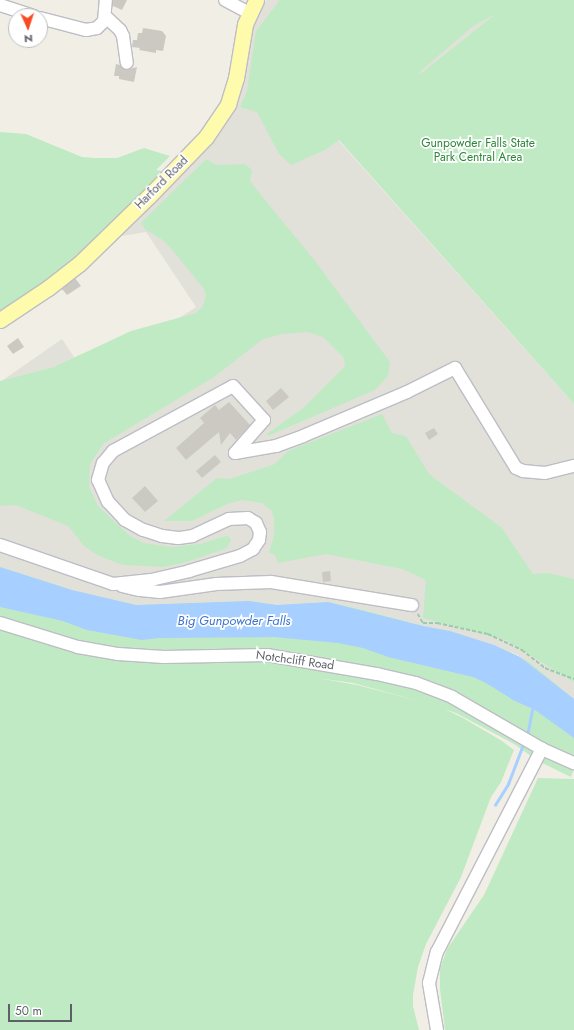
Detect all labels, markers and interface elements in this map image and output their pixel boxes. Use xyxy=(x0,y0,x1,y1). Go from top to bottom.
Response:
north arrow xyxy=(8,8,48,48)
text: N xyxy=(24,31,33,47)
park label: Gunpowder Falls State Park Central Area xyxy=(421,137,535,165)
street label: Harford Road xyxy=(133,154,191,212)
water label: Big Gunpowder Falls xyxy=(178,613,290,629)
street label: Notchcliff Road xyxy=(255,648,335,674)
scale bar xyxy=(10,996,74,1022)
text: 50 m xyxy=(15,1002,42,1020)

